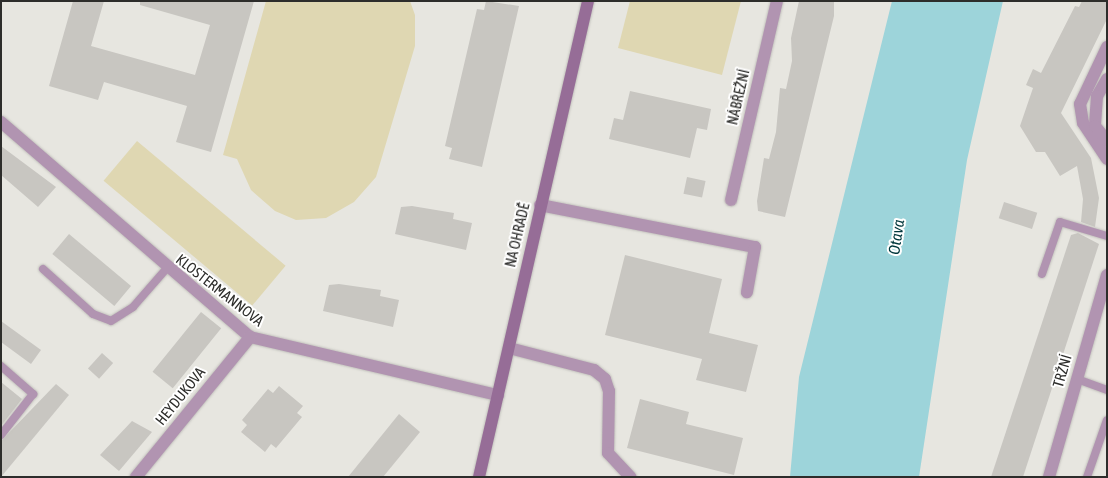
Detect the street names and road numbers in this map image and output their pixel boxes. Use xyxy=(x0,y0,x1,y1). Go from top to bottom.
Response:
street label: NÁBŘEŽNÍ xyxy=(723,67,753,127)
street label: NA OHRADĚ xyxy=(501,201,533,269)
street label: KLOSTERMANNOVA xyxy=(172,250,268,330)
street label: TRŽNÍ xyxy=(1049,352,1075,390)
street label: HEYDUKOVA xyxy=(151,364,209,428)

